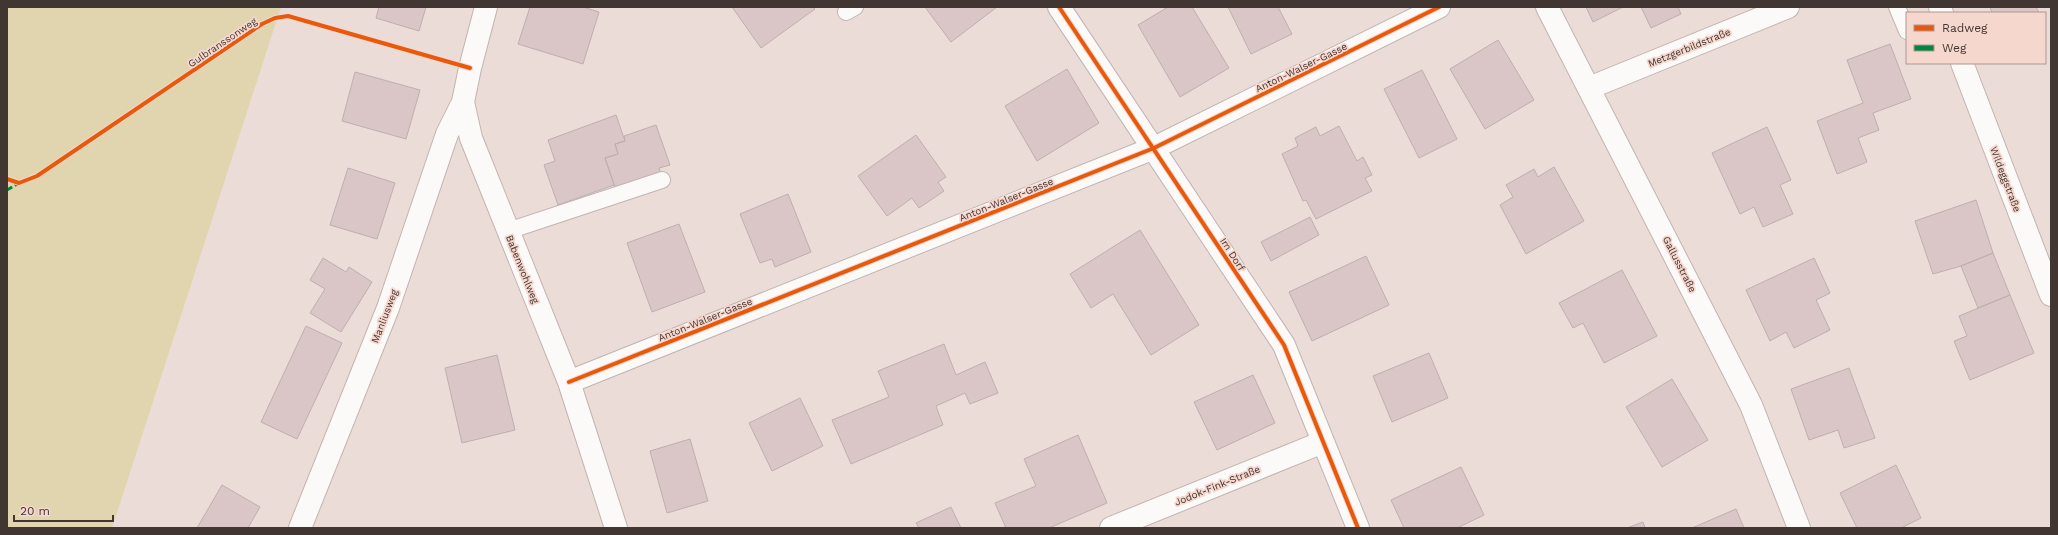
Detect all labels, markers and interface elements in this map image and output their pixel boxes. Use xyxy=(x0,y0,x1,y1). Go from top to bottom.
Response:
legend xyxy=(1906,12,2046,64)
street label: Gulbranssonweg xyxy=(186,15,259,69)
text: Radweg xyxy=(1942,21,1988,35)
street label: Metzgerbildstraße xyxy=(1646,26,1732,69)
street label: Anton-Walser-Gasse xyxy=(1254,40,1349,94)
text: Weg xyxy=(1942,41,1967,55)
street label: Wildeggstraße xyxy=(1988,145,2023,214)
street label: Anton-Walser-Gasse xyxy=(958,175,1055,223)
street label: Babenwohlweg xyxy=(504,233,542,306)
street label: Gallusstraße xyxy=(1661,234,1699,294)
street label: Im Dorf xyxy=(1218,236,1247,273)
street label: Manliusweg xyxy=(369,287,400,345)
street label: Anton-Walser-Gasse xyxy=(657,295,754,343)
street label: Jodok-Fink-Straße xyxy=(1173,463,1262,508)
scale bar xyxy=(14,497,113,523)
text: 20 m xyxy=(20,504,50,518)

